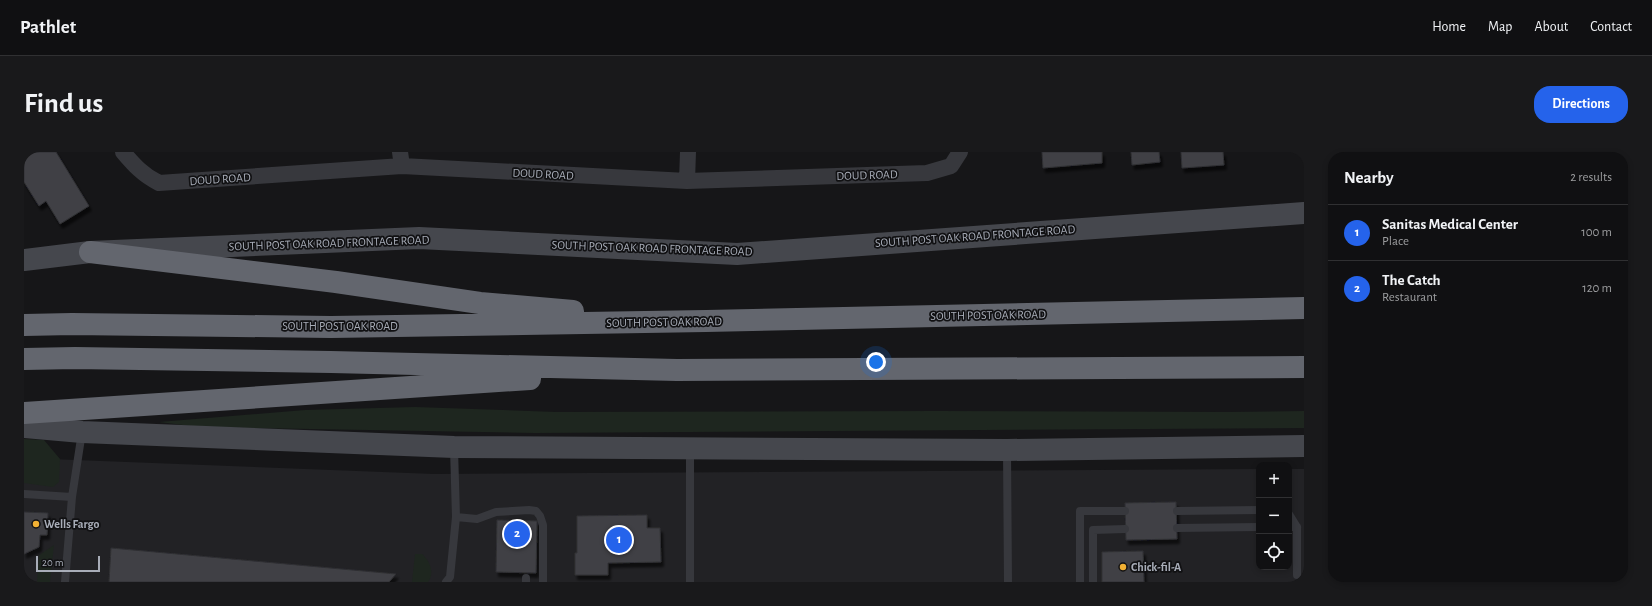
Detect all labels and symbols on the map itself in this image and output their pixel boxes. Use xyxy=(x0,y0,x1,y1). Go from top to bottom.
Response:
street label: DOUD ROAD xyxy=(512,166,574,182)
street label: DOUD ROAD xyxy=(836,168,898,182)
street label: DOUD ROAD xyxy=(189,171,251,187)
street label: SOUTH POST OAK ROAD FRONTAGE ROAD xyxy=(874,223,1076,249)
street label: SOUTH POST OAK ROAD FRONTAGE ROAD xyxy=(229,233,430,252)
street label: SOUTH POST OAK ROAD FRONTAGE ROAD xyxy=(552,239,753,258)
street label: SOUTH POST OAK ROAD xyxy=(930,308,1046,322)
street label: SOUTH POST OAK ROAD xyxy=(606,315,722,329)
street label: SOUTH POST OAK ROAD xyxy=(282,320,398,332)
your location xyxy=(866,352,886,372)
place label: Wells Fargo xyxy=(44,518,100,530)
marker: Wells Fargo xyxy=(31,519,41,529)
pin: 2 xyxy=(504,519,530,549)
pin: 1 xyxy=(606,525,632,555)
scale bar xyxy=(36,554,100,573)
place label: Chick-fil-A xyxy=(1131,561,1182,573)
marker: Chick-fil-A xyxy=(1118,562,1128,572)

